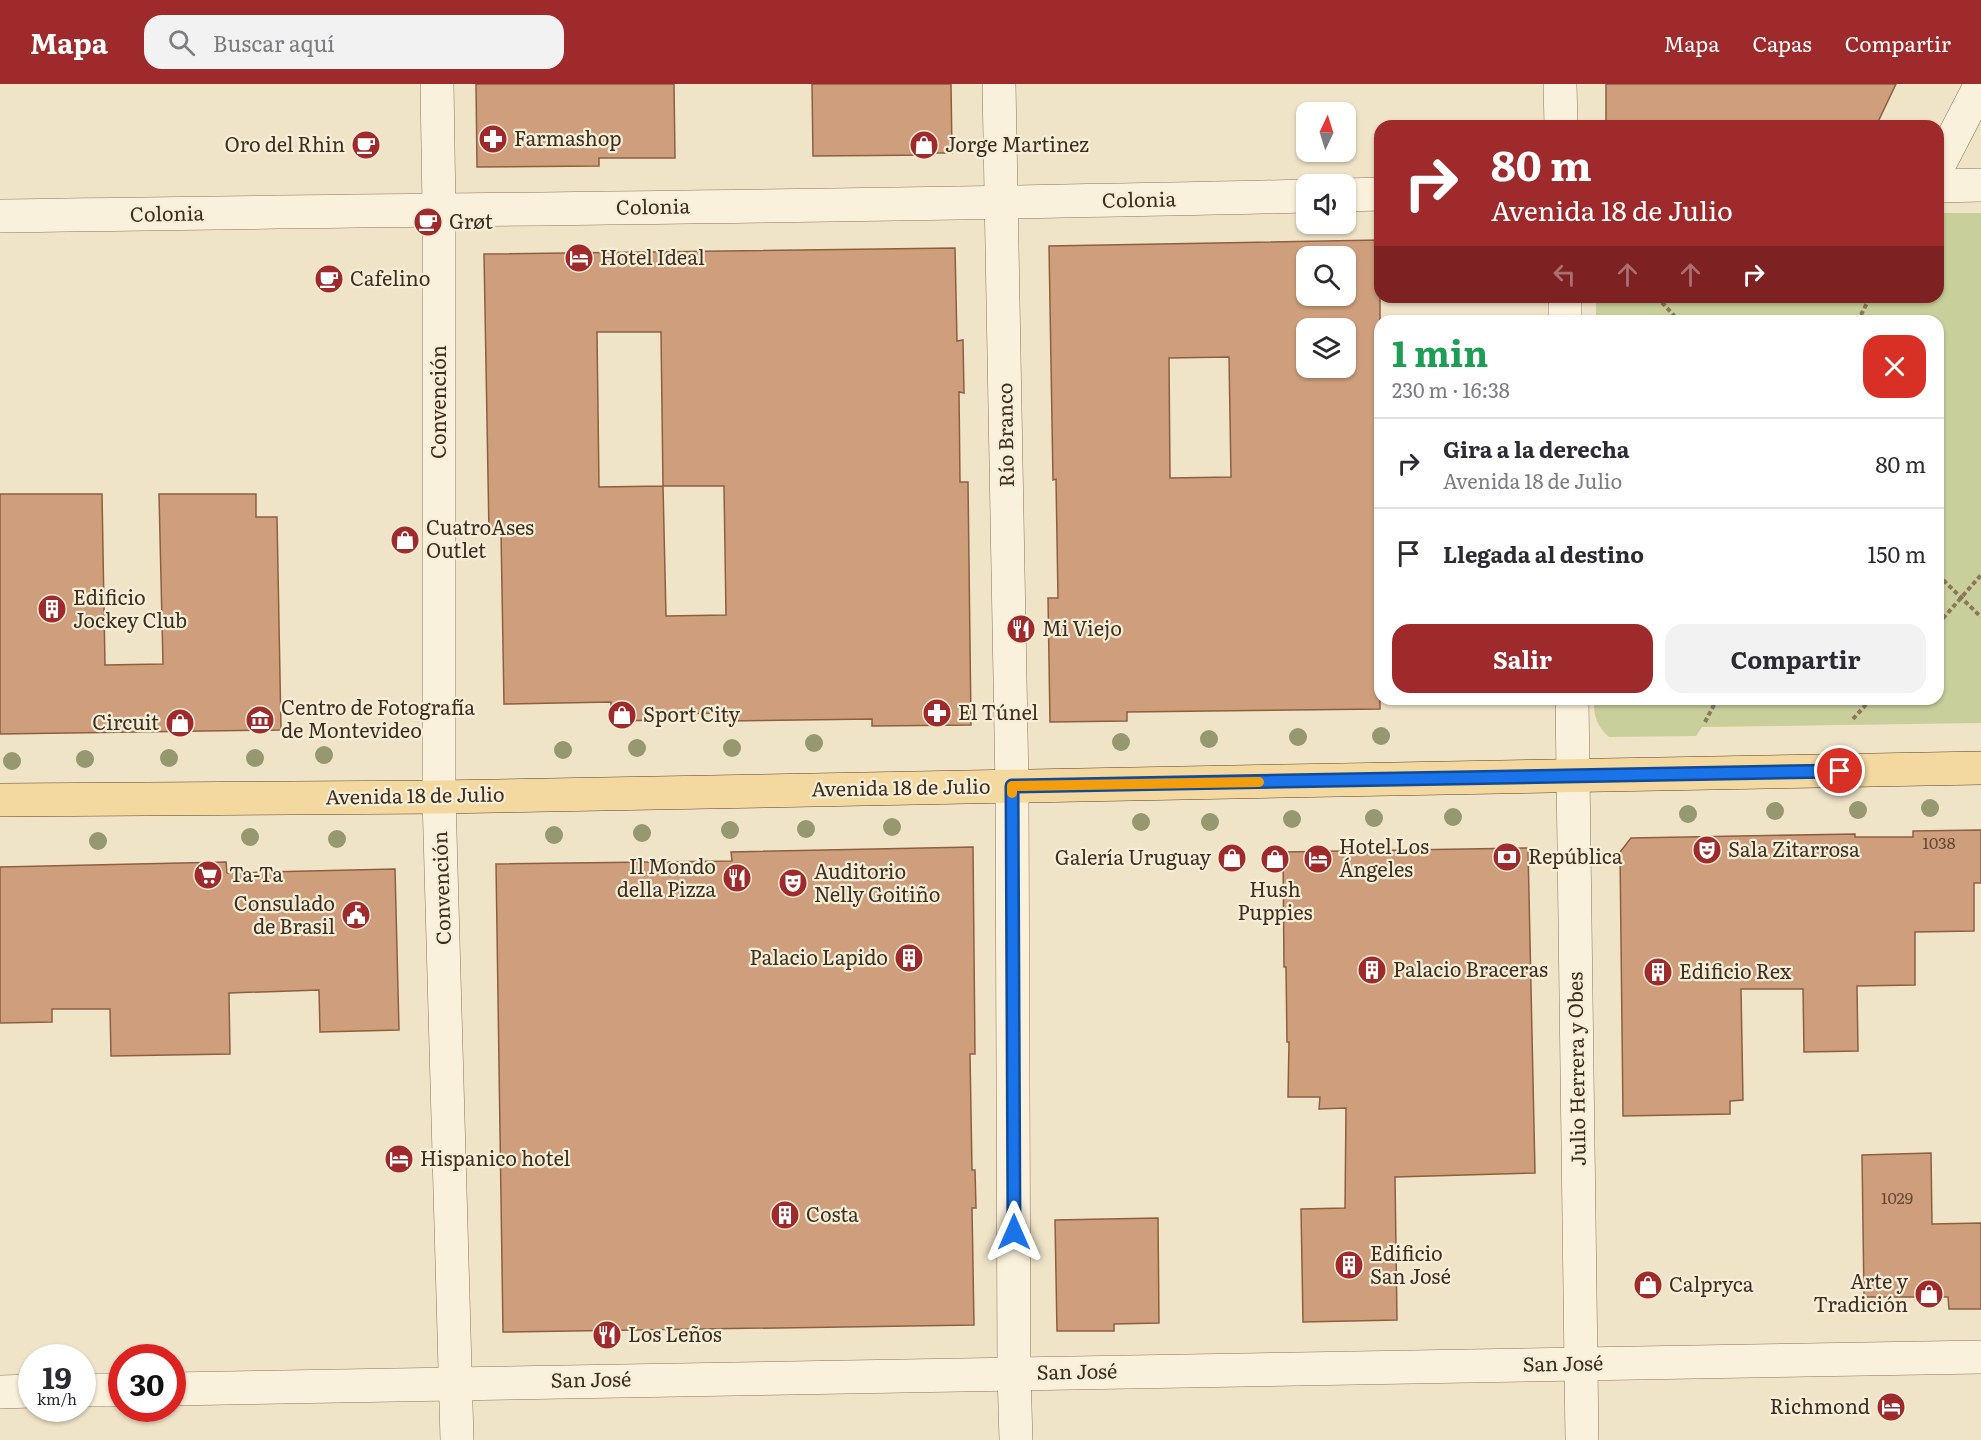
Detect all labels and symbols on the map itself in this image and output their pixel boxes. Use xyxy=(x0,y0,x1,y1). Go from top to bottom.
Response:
north arrow xyxy=(1296,102,1356,162)
place label: Farmashop xyxy=(514,122,622,152)
pharmacy icon: Farmashop xyxy=(477,123,509,155)
place label: Oro del Rhin xyxy=(225,128,345,158)
place label: Jorge Martinez xyxy=(945,128,1089,158)
cafe icon: Oro del Rhin xyxy=(350,129,382,161)
shop icon: Jorge Martinez xyxy=(908,129,940,161)
street label: Colonia xyxy=(1102,182,1176,214)
street label: Colonia xyxy=(616,189,690,221)
street label: Colonia xyxy=(130,196,204,228)
place label: Grøt xyxy=(449,205,493,235)
cafe icon: Grøt xyxy=(412,206,444,238)
place label: Hotel Ideal xyxy=(600,241,705,271)
hotel icon: Hotel Ideal xyxy=(563,242,595,274)
place label: Cafelino xyxy=(350,262,430,292)
cafe icon: Cafelino xyxy=(313,263,345,295)
street label: Convención xyxy=(422,345,452,459)
street label: Río Branco xyxy=(988,382,1020,488)
place label: CuatroAses Outlet xyxy=(426,511,534,564)
shop icon: CuatroAses Outlet xyxy=(389,524,421,556)
place label: Edificio Jockey Club xyxy=(73,581,187,634)
building icon: Edificio Jockey Club xyxy=(36,593,68,625)
place label: Mi Viejo xyxy=(1042,612,1122,642)
restaurant icon: Mi Viejo xyxy=(1005,613,1037,645)
place label: Centro de Fotografía de Montevideo xyxy=(281,691,475,744)
place label: El Túnel xyxy=(958,696,1039,726)
pharmacy icon: El Túnel xyxy=(921,697,953,729)
place label: Sport City xyxy=(643,698,740,728)
shop icon: Sport City xyxy=(606,699,638,731)
museum icon: Centro de Fotografía de Montevideo xyxy=(244,704,276,736)
place label: Circuit xyxy=(92,706,159,736)
shop icon: Circuit xyxy=(164,707,196,739)
pin xyxy=(1814,745,1865,796)
street label: Avenida 18 de Julio xyxy=(811,769,991,803)
street label: Avenida 18 de Julio xyxy=(325,777,505,811)
place label: Hotel Los Ángeles xyxy=(1339,830,1429,883)
house number: 1038 xyxy=(1922,830,1956,854)
street label: Convención xyxy=(423,831,457,946)
place label: Sala Zitarrosa xyxy=(1728,833,1860,863)
theatre icon: Sala Zitarrosa xyxy=(1691,834,1723,866)
place label: República xyxy=(1528,840,1623,870)
place label: Galería Uruguay xyxy=(1055,841,1211,871)
bank icon: República xyxy=(1491,841,1523,873)
shop icon: Galería Uruguay xyxy=(1216,842,1248,874)
shop icon: Hush Puppies xyxy=(1259,843,1291,875)
hotel icon: Hotel Los Ángeles xyxy=(1302,843,1334,875)
place label: Il Mondo della Pizza xyxy=(617,850,716,903)
place label: Auditorio Nelly Goitiño xyxy=(814,855,940,908)
place label: Ta-Ta xyxy=(229,858,283,888)
supermarket icon: Ta-Ta xyxy=(192,859,224,891)
restaurant icon: Il Mondo della Pizza xyxy=(721,862,753,894)
theatre icon: Auditorio Nelly Goitiño xyxy=(777,867,809,899)
place label: Hush Puppies xyxy=(1238,873,1312,926)
place label: Consulado de Brasil xyxy=(234,887,335,940)
public building icon: Consulado de Brasil xyxy=(340,899,372,931)
place label: Palacio Lapido xyxy=(749,941,888,971)
building icon: Palacio Lapido xyxy=(893,942,925,974)
place label: Palacio Braceras xyxy=(1393,953,1548,983)
building icon: Palacio Braceras xyxy=(1356,954,1388,986)
place label: Edificio Rex xyxy=(1679,955,1792,985)
building icon: Edificio Rex xyxy=(1642,956,1674,988)
street label: Julio Herrera y Obes xyxy=(1558,972,1592,1166)
place label: Hispanico hotel xyxy=(420,1142,570,1172)
hotel icon: Hispanico hotel xyxy=(383,1143,415,1175)
house number: 1029 xyxy=(1881,1185,1913,1209)
place label: Costa xyxy=(806,1198,859,1228)
building icon: Costa xyxy=(769,1199,801,1231)
position arrow xyxy=(982,1200,1046,1264)
place label: Edificio San José xyxy=(1370,1237,1451,1290)
building icon: Edificio San José xyxy=(1333,1249,1365,1281)
place label: Arte y Tradición xyxy=(1813,1265,1908,1318)
place label: Calpryca xyxy=(1669,1268,1754,1298)
shop icon: Calpryca xyxy=(1632,1269,1664,1301)
shop icon: Arte y Tradición xyxy=(1913,1278,1945,1310)
place label: Los Leños xyxy=(628,1318,722,1348)
restaurant icon: Los Leños xyxy=(591,1319,623,1351)
speed limit sign: 30 xyxy=(108,1344,186,1422)
street label: San José xyxy=(1522,1346,1604,1378)
street label: San José xyxy=(1036,1354,1118,1386)
street label: San José xyxy=(550,1362,632,1394)
place label: Richmond xyxy=(1770,1390,1870,1420)
hotel icon: Richmond xyxy=(1875,1391,1907,1423)

